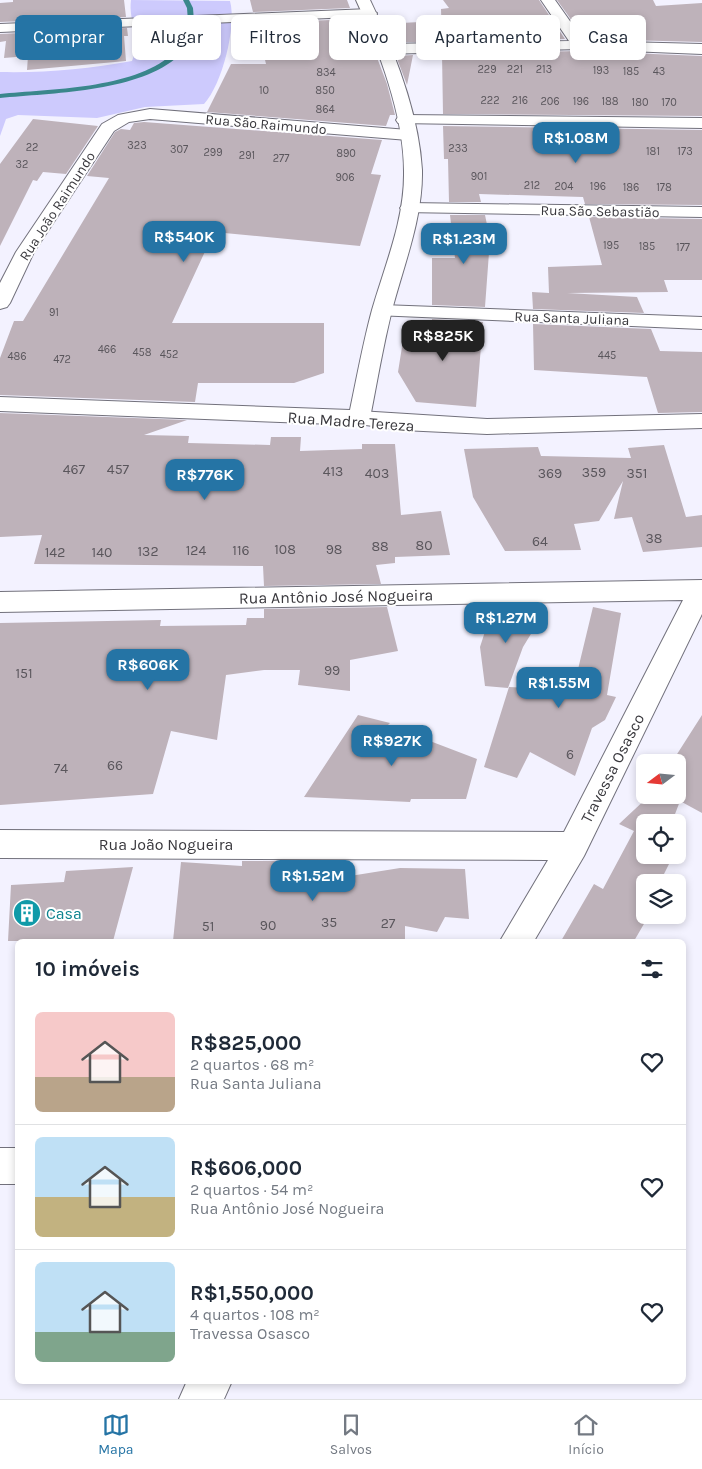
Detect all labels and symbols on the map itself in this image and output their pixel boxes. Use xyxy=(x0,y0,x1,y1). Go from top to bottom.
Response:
house number: 229 xyxy=(477,63,497,76)
house number: 221 xyxy=(507,63,523,76)
house number: 213 xyxy=(536,63,552,76)
house number: 193 xyxy=(593,64,609,77)
house number: 185 xyxy=(623,65,639,78)
house number: 43 xyxy=(653,65,665,78)
house number: 834 xyxy=(316,66,336,79)
house number: 10 xyxy=(259,84,269,97)
house number: 850 xyxy=(315,84,335,97)
house number: 222 xyxy=(480,94,500,107)
house number: 216 xyxy=(512,94,528,107)
house number: 206 xyxy=(540,95,560,108)
house number: 196 xyxy=(573,95,589,108)
house number: 188 xyxy=(601,95,619,108)
house number: 180 xyxy=(632,96,648,109)
house number: 170 xyxy=(661,96,677,109)
house number: 864 xyxy=(315,103,335,116)
street label: Rua São Raimundo xyxy=(205,111,327,138)
pin: R$1.08M xyxy=(530,121,622,164)
house number: 323 xyxy=(127,139,147,152)
house number: 22 xyxy=(26,141,38,154)
house number: 233 xyxy=(448,142,468,155)
house number: 307 xyxy=(170,143,188,156)
house number: 181 xyxy=(646,145,660,158)
house number: 173 xyxy=(677,145,693,158)
house number: 299 xyxy=(203,146,223,159)
house number: 890 xyxy=(336,147,356,160)
street label: Rua João Raimundo xyxy=(16,149,99,264)
house number: 291 xyxy=(239,149,255,162)
house number: 277 xyxy=(273,152,289,165)
house number: 32 xyxy=(16,158,28,171)
house number: 901 xyxy=(471,170,487,183)
house number: 906 xyxy=(335,171,355,184)
house number: 212 xyxy=(524,179,540,192)
house number: 204 xyxy=(554,180,574,193)
house number: 196 xyxy=(590,180,606,193)
house number: 186 xyxy=(623,181,639,194)
house number: 178 xyxy=(656,181,672,194)
street label: Rua São Sebastião xyxy=(540,202,660,221)
pin: R$540K xyxy=(143,220,225,263)
pin: R$1.23M xyxy=(418,222,510,265)
house number: 195 xyxy=(603,239,619,252)
house number: 185 xyxy=(639,240,655,253)
house number: 177 xyxy=(676,241,690,254)
house number: 91 xyxy=(49,306,59,319)
street label: Rua Santa Juliana xyxy=(514,308,630,329)
pin: R$825K xyxy=(402,320,484,362)
house number: 466 xyxy=(98,343,116,356)
house number: 458 xyxy=(132,346,152,359)
house number: 452 xyxy=(160,348,178,361)
house number: 445 xyxy=(598,349,616,362)
house number: 486 xyxy=(7,350,27,363)
house number: 472 xyxy=(53,353,71,366)
street label: Rua Madre Tereza xyxy=(287,408,415,435)
pin: R$776K xyxy=(164,458,246,501)
house number: 467 xyxy=(63,461,86,478)
house number: 457 xyxy=(107,461,130,478)
house number: 413 xyxy=(323,463,343,480)
house number: 359 xyxy=(582,464,606,481)
house number: 403 xyxy=(365,465,389,482)
house number: 369 xyxy=(538,465,562,482)
house number: 351 xyxy=(627,465,647,482)
house number: 38 xyxy=(646,530,662,547)
house number: 64 xyxy=(532,533,548,550)
house number: 80 xyxy=(416,537,432,554)
house number: 88 xyxy=(371,538,389,555)
house number: 108 xyxy=(274,541,296,558)
house number: 98 xyxy=(326,541,342,558)
house number: 124 xyxy=(186,542,206,559)
house number: 116 xyxy=(232,542,250,559)
house number: 132 xyxy=(137,543,159,560)
house number: 142 xyxy=(45,544,65,561)
house number: 140 xyxy=(92,544,112,561)
street label: Rua Antônio José Nogueira xyxy=(239,585,433,608)
pin: R$1.27M xyxy=(460,602,552,644)
pin: R$606K xyxy=(107,648,189,691)
house number: 99 xyxy=(324,662,340,679)
house number: 151 xyxy=(15,665,33,682)
pin: R$1.55M xyxy=(513,666,605,709)
street label: Travessa Osasco xyxy=(577,710,648,826)
pin: R$927K xyxy=(351,724,433,767)
house number: 6 xyxy=(566,746,574,763)
north arrow xyxy=(636,754,686,804)
house number: 66 xyxy=(107,757,123,774)
house number: 74 xyxy=(54,760,68,777)
street label: Rua João Nogueira xyxy=(99,835,233,854)
pin: R$1.52M xyxy=(267,860,359,902)
building icon: Casa xyxy=(12,898,42,928)
place label: Casa xyxy=(46,904,82,923)
house number: 35 xyxy=(321,914,337,931)
house number: 27 xyxy=(381,915,396,932)
house number: 90 xyxy=(260,917,276,934)
house number: 51 xyxy=(202,918,214,935)

